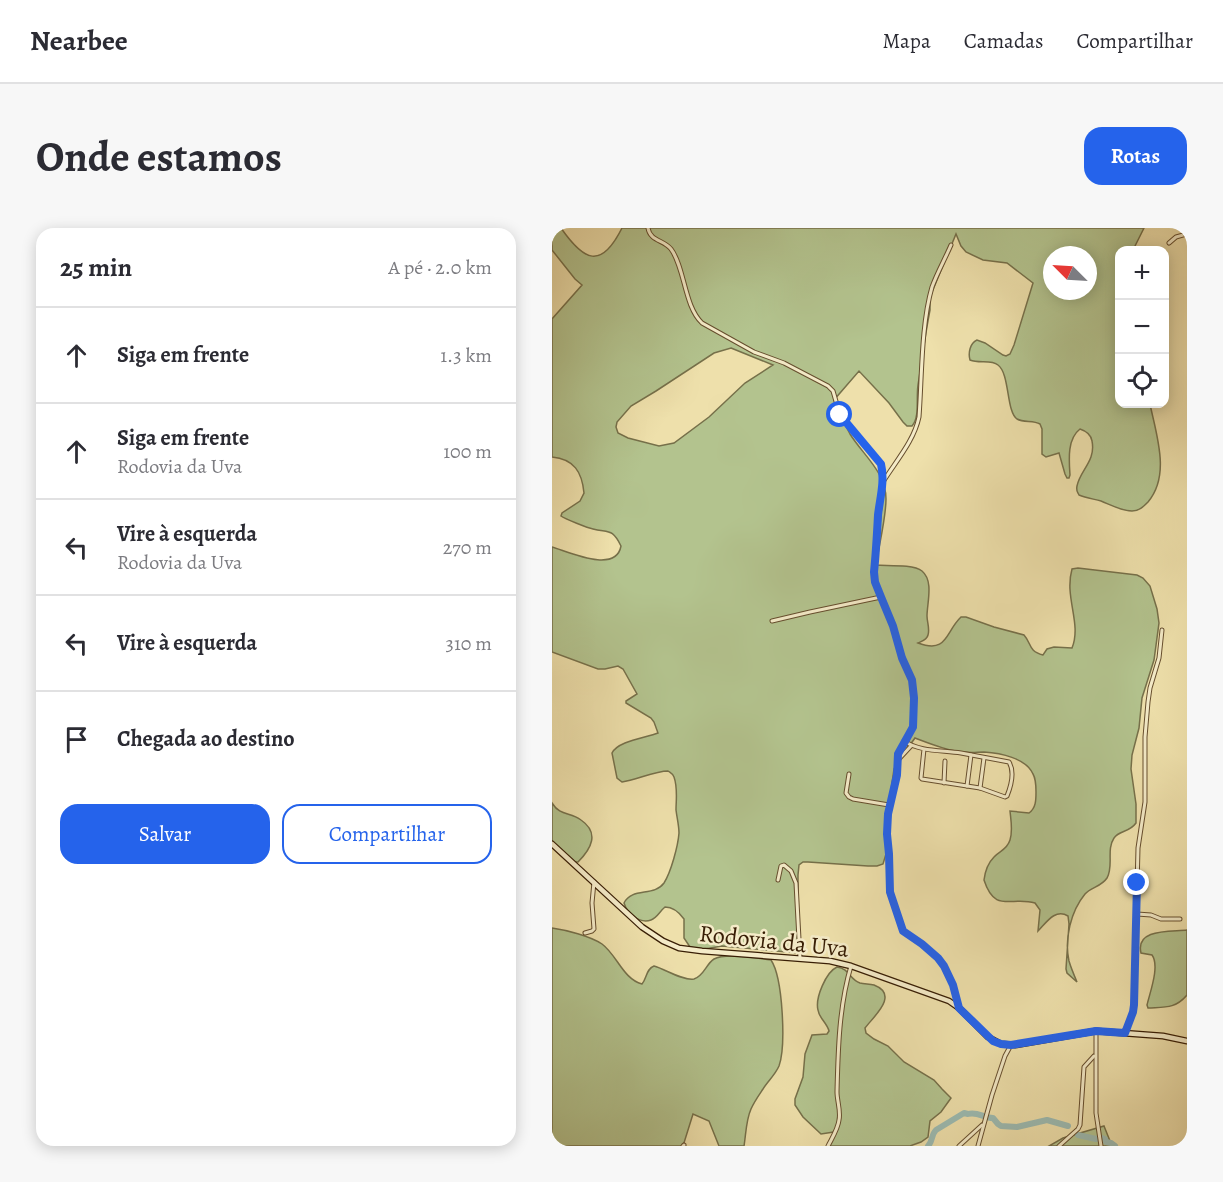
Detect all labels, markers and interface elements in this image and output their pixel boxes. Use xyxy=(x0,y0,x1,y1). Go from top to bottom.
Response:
text: Nearbee xyxy=(30,22,128,60)
text: Mapa xyxy=(882,27,931,55)
text: Camadas xyxy=(964,27,1043,55)
text: Compartilhar xyxy=(1076,27,1193,55)
button: Rotas xyxy=(1084,127,1187,185)
text: Onde estamos xyxy=(36,128,282,185)
north arrow xyxy=(1043,246,1097,300)
map controls xyxy=(1115,246,1169,408)
button: + xyxy=(1115,246,1169,300)
text: 25 min xyxy=(60,250,132,285)
text: A pé · 2.0 km xyxy=(388,254,492,281)
button: − xyxy=(1115,300,1169,354)
icon: ahead xyxy=(60,339,93,372)
text: Siga em frente xyxy=(117,340,249,370)
text: 1.3 km xyxy=(440,342,492,369)
button: locate xyxy=(1115,354,1169,408)
route start xyxy=(826,401,852,427)
text: Siga em frente xyxy=(117,423,249,453)
icon: ahead xyxy=(60,435,93,468)
text: 100 m xyxy=(443,438,492,465)
text: Rodovia da Uva xyxy=(117,453,242,480)
text: Vire à esquerda xyxy=(117,519,257,549)
icon: left xyxy=(60,531,93,564)
text: 270 m xyxy=(443,534,492,561)
text: Rodovia da Uva xyxy=(117,549,242,576)
icon: left xyxy=(60,627,93,660)
text: Vire à esquerda xyxy=(117,628,257,658)
text: 310 m xyxy=(446,630,492,657)
icon: arrive xyxy=(60,723,93,756)
text: Chegada ao destino xyxy=(117,724,295,754)
button: Salvar xyxy=(60,804,270,864)
button: Compartilhar xyxy=(282,804,492,864)
route end xyxy=(1123,869,1149,895)
street label: Rodovia da Uva xyxy=(698,917,851,965)

